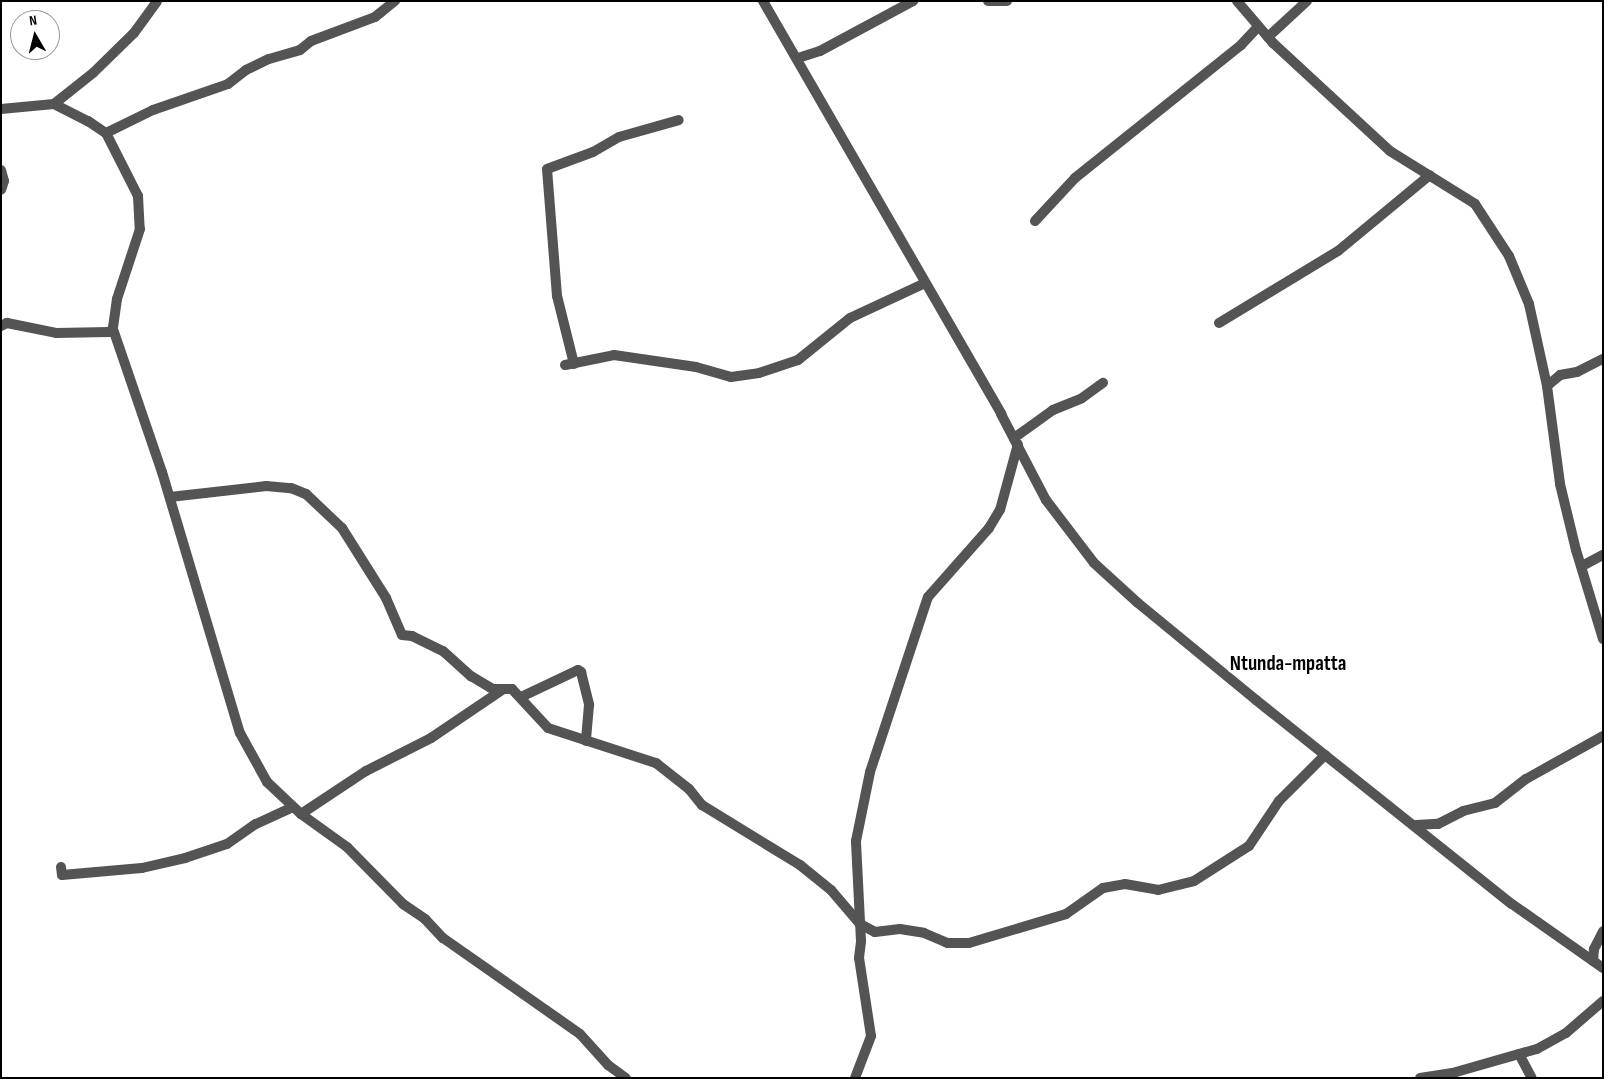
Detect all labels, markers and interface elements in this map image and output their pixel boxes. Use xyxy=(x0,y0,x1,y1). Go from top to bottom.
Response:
north arrow xyxy=(10,10,60,60)
text: N xyxy=(28,12,38,30)
district label: Ntunda-mpatta xyxy=(1230,651,1346,677)

